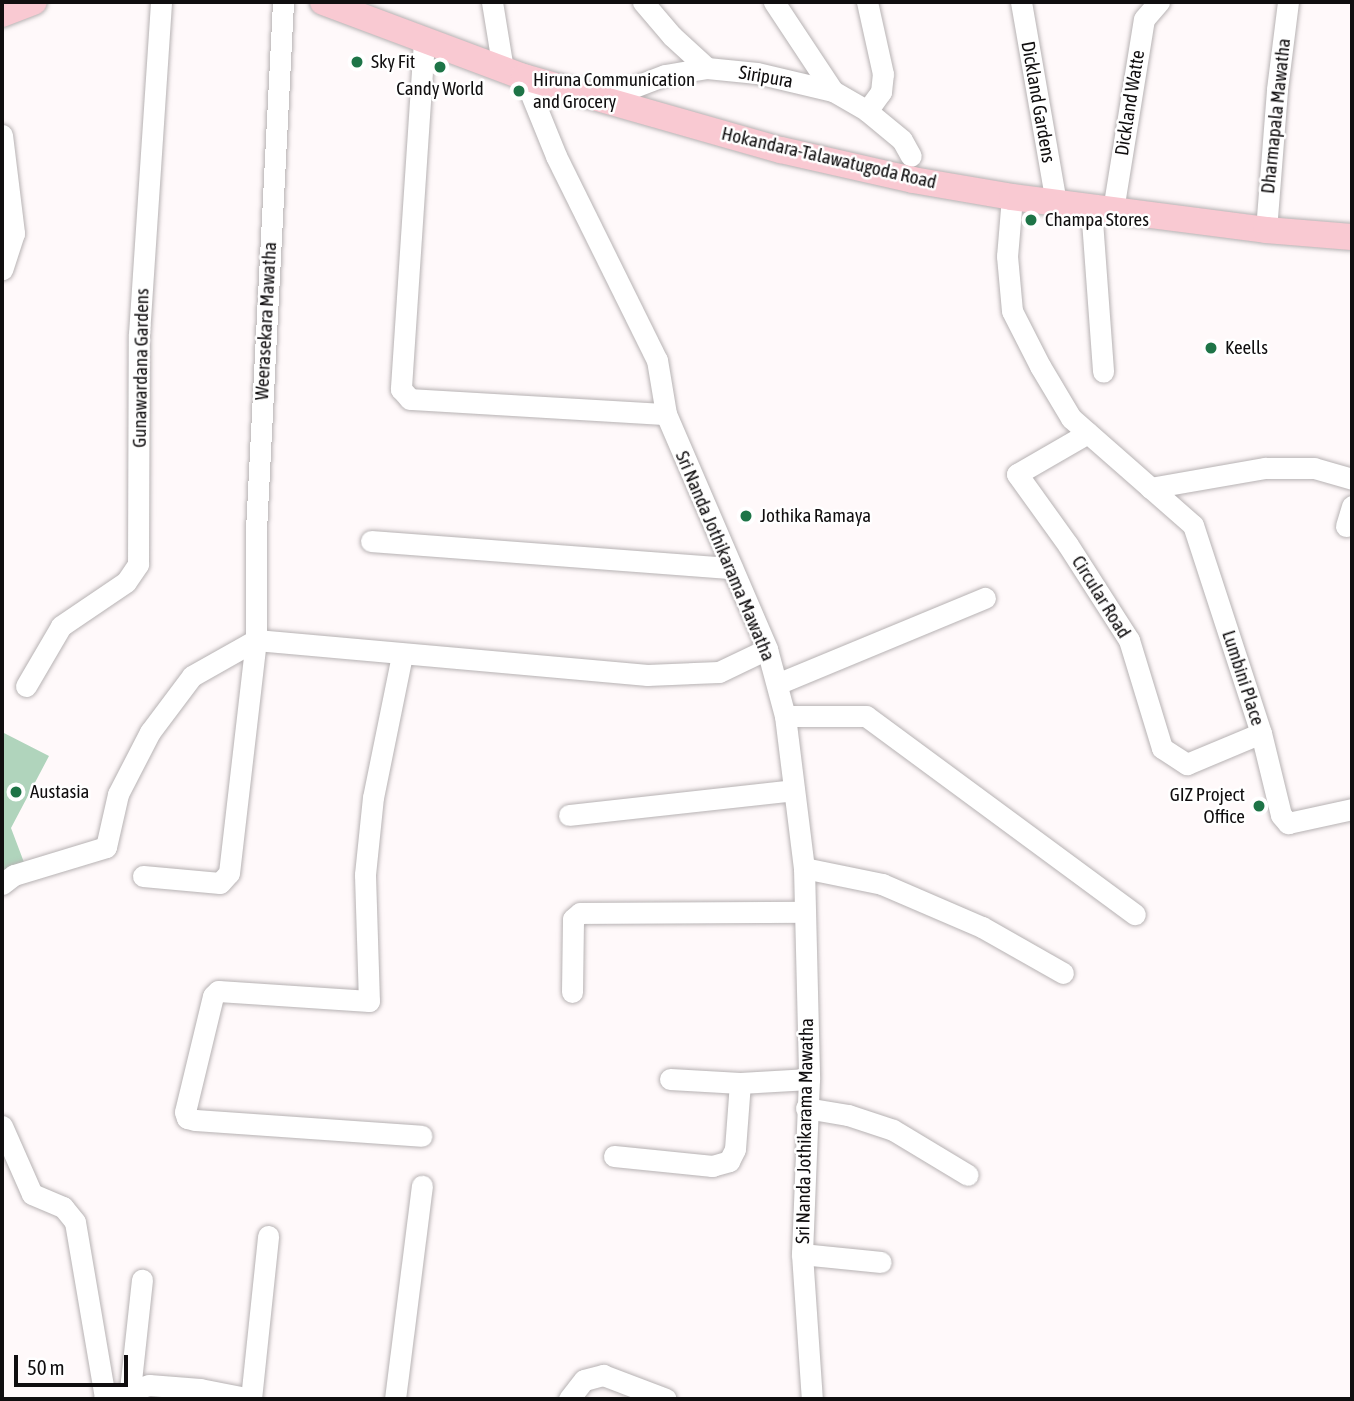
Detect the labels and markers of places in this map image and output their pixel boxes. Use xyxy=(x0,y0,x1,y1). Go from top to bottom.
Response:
place label: Sky Fit xyxy=(371,51,415,73)
marker: Sky Fit xyxy=(349,54,365,70)
marker: Candy World xyxy=(432,59,448,75)
place label: Hiruna Communication and Grocery xyxy=(533,69,695,113)
place label: Candy World xyxy=(396,78,484,100)
marker: Hiruna Communication and Grocery xyxy=(511,83,527,99)
place label: Champa Stores xyxy=(1045,209,1149,231)
marker: Champa Stores xyxy=(1023,212,1039,228)
place label: Keells xyxy=(1225,337,1268,359)
marker: Keells xyxy=(1203,340,1219,356)
place label: Jothika Ramaya xyxy=(760,505,871,527)
marker: Jothika Ramaya xyxy=(738,508,754,524)
place label: Austasia xyxy=(30,781,89,803)
marker: Austasia xyxy=(8,784,24,800)
place label: GIZ Project Office xyxy=(1170,784,1245,828)
marker: GIZ Project Office xyxy=(1251,798,1267,814)

